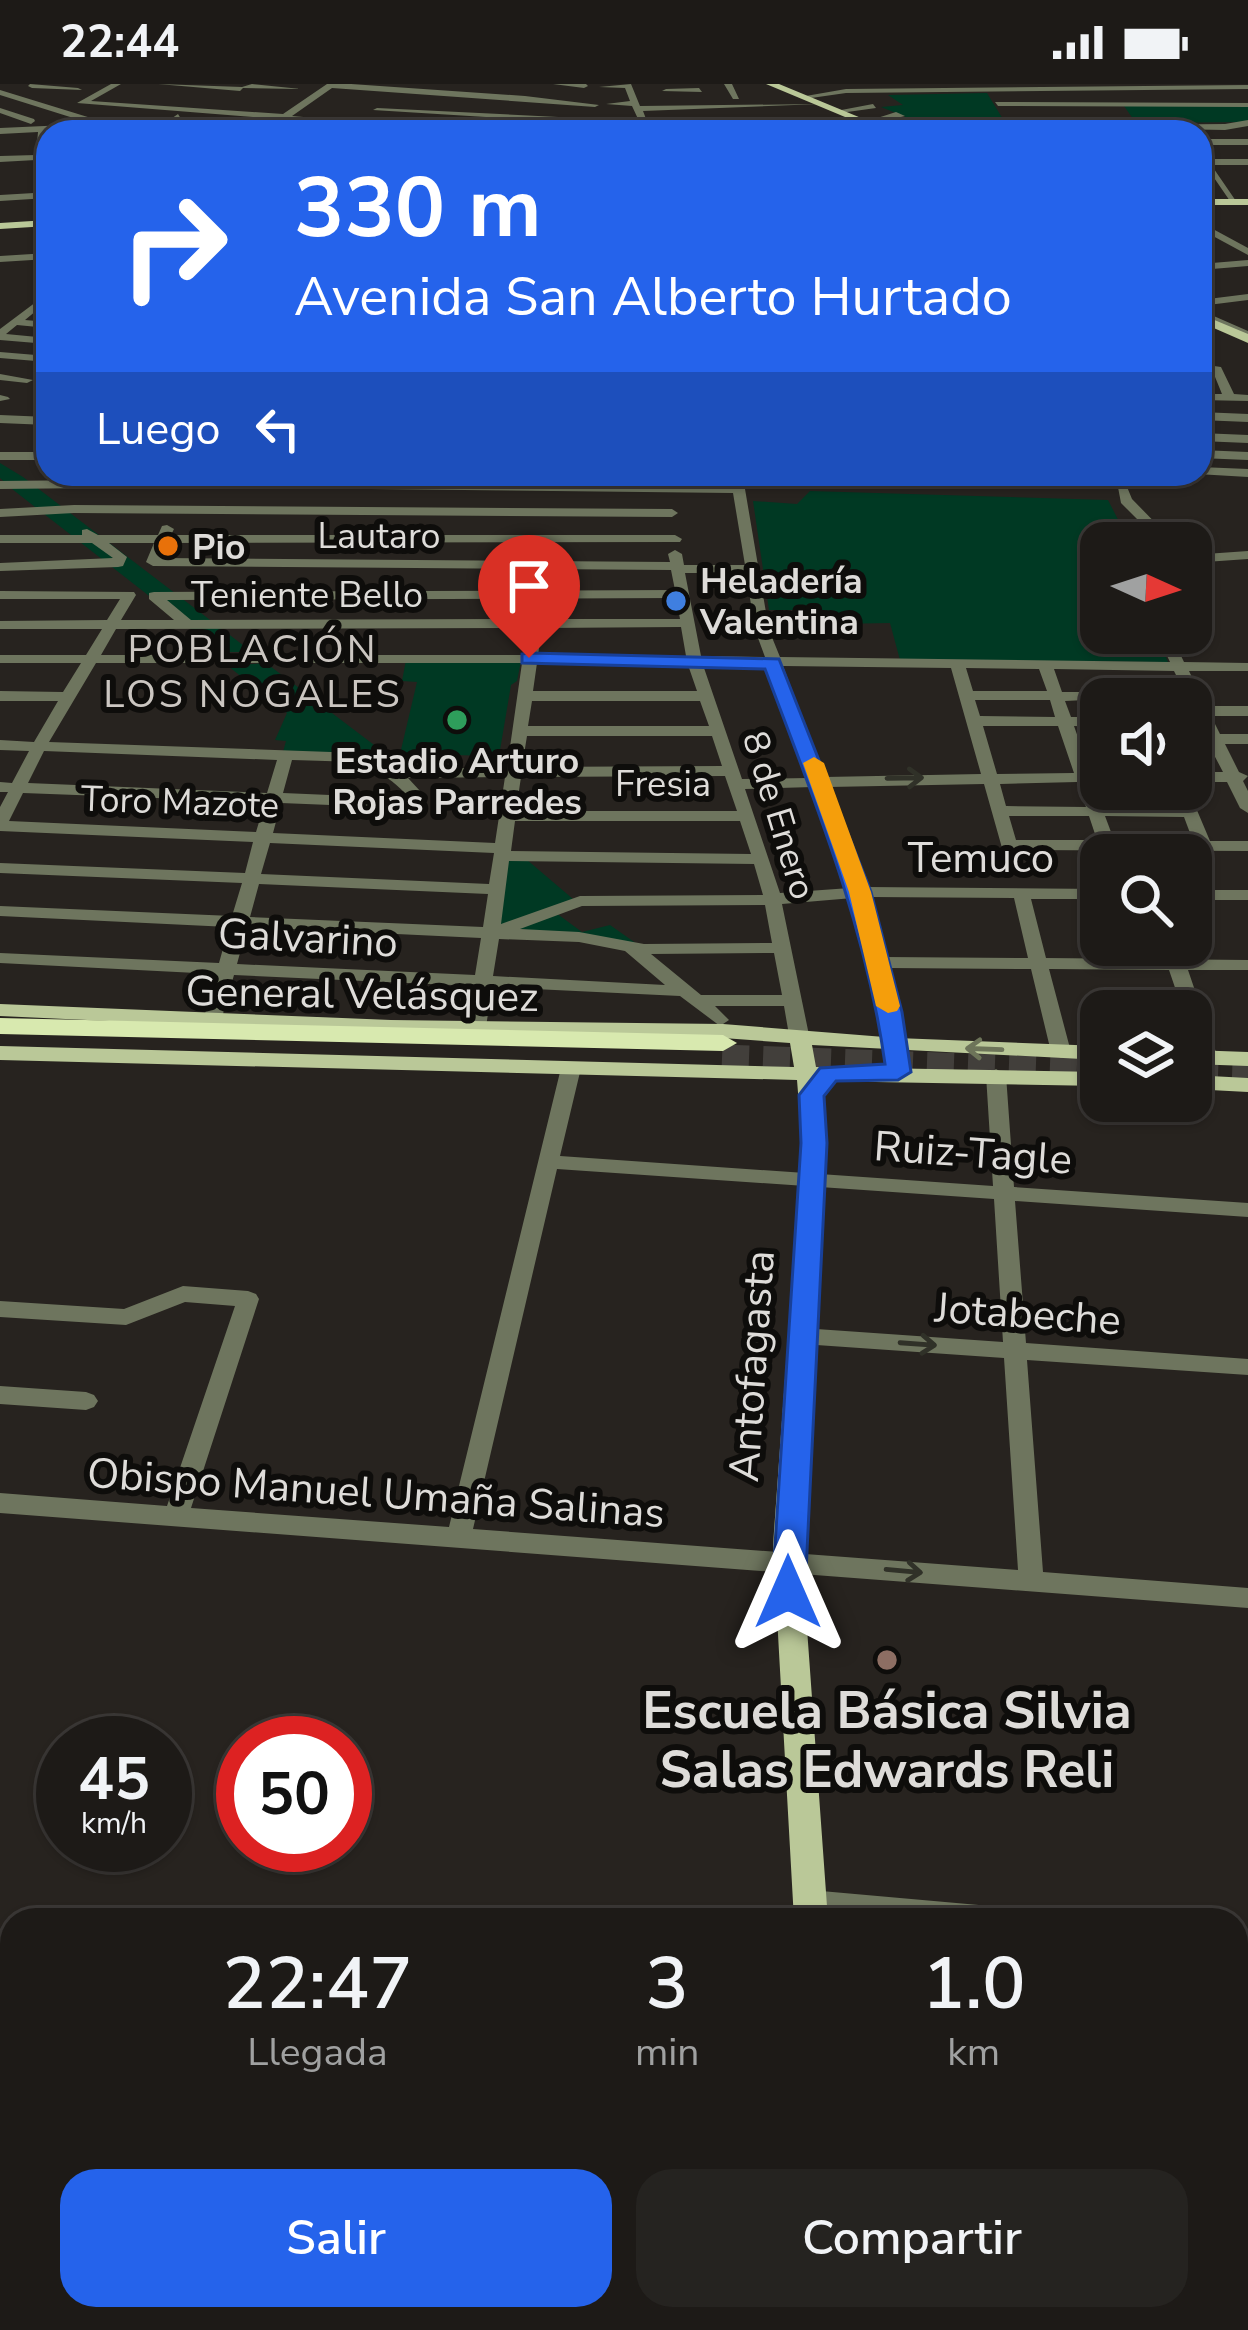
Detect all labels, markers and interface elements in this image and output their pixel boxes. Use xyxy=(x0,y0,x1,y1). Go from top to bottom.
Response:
text: 22:44 xyxy=(60,12,179,73)
text: 330 m xyxy=(294,151,542,266)
icon: right xyxy=(96,168,252,324)
text: Avenida San Alberto Hurtado xyxy=(294,260,1012,334)
icon: left xyxy=(245,396,311,462)
text: Luego xyxy=(96,399,221,460)
street label: Lautaro xyxy=(317,512,441,561)
north arrow xyxy=(1080,522,1212,654)
map controls xyxy=(1080,522,1212,1122)
place label: Pio xyxy=(192,523,245,572)
marker: Pio xyxy=(155,533,181,559)
pin xyxy=(478,535,580,658)
icon: arrive xyxy=(496,553,562,619)
place label: Heladería Valentina xyxy=(699,557,863,647)
street label: Teniente Bello xyxy=(191,571,423,620)
marker: Heladería Valentina xyxy=(663,588,689,614)
district label: POBLACIÓN LOS NOGALES xyxy=(103,623,403,721)
button: sound xyxy=(1080,678,1212,810)
marker: Estadio Arturo Rojas Parredes xyxy=(444,707,470,733)
street label: 8 de Enero xyxy=(730,725,827,906)
place label: Estadio Arturo Rojas Parredes xyxy=(332,737,582,827)
street label: Fresia xyxy=(615,760,711,809)
one-way arrow xyxy=(885,767,924,790)
street label: Toro Mazote xyxy=(80,775,280,830)
street label: Temuco xyxy=(908,830,1054,887)
button: search xyxy=(1080,834,1212,966)
street label: Galvarino xyxy=(216,905,399,972)
street label: General Velásquez xyxy=(185,963,539,1026)
button: layers xyxy=(1080,990,1212,1122)
one-way arrow xyxy=(965,1037,1004,1060)
street label: Ruiz-Tagle xyxy=(872,1118,1074,1189)
street label: Antofagasta xyxy=(716,1248,789,1484)
street label: Jotabeche xyxy=(932,1280,1123,1349)
one-way arrow xyxy=(898,1333,937,1356)
street label: Obispo Manuel Umaña Salinas xyxy=(85,1445,667,1542)
position arrow xyxy=(725,1529,851,1655)
one-way arrow xyxy=(884,1560,923,1583)
marker: Escuela Básica Silvia Salas Edwards Reli xyxy=(874,1647,900,1673)
place label: Escuela Básica Silvia Salas Edwards Reli xyxy=(642,1676,1132,1805)
speed limit sign: 50 xyxy=(216,1716,372,1872)
text: 45 xyxy=(78,1738,150,1820)
text: km/h xyxy=(81,1803,147,1844)
text: 22:47 xyxy=(223,1935,412,2033)
text: 3 xyxy=(646,1935,689,2033)
text: 1.0 xyxy=(922,1935,1025,2033)
text: Llegada xyxy=(247,2026,388,2079)
text: min xyxy=(635,2026,700,2079)
text: km xyxy=(947,2026,1000,2079)
button: Salir xyxy=(60,2169,612,2307)
button: Compartir xyxy=(636,2169,1188,2307)

